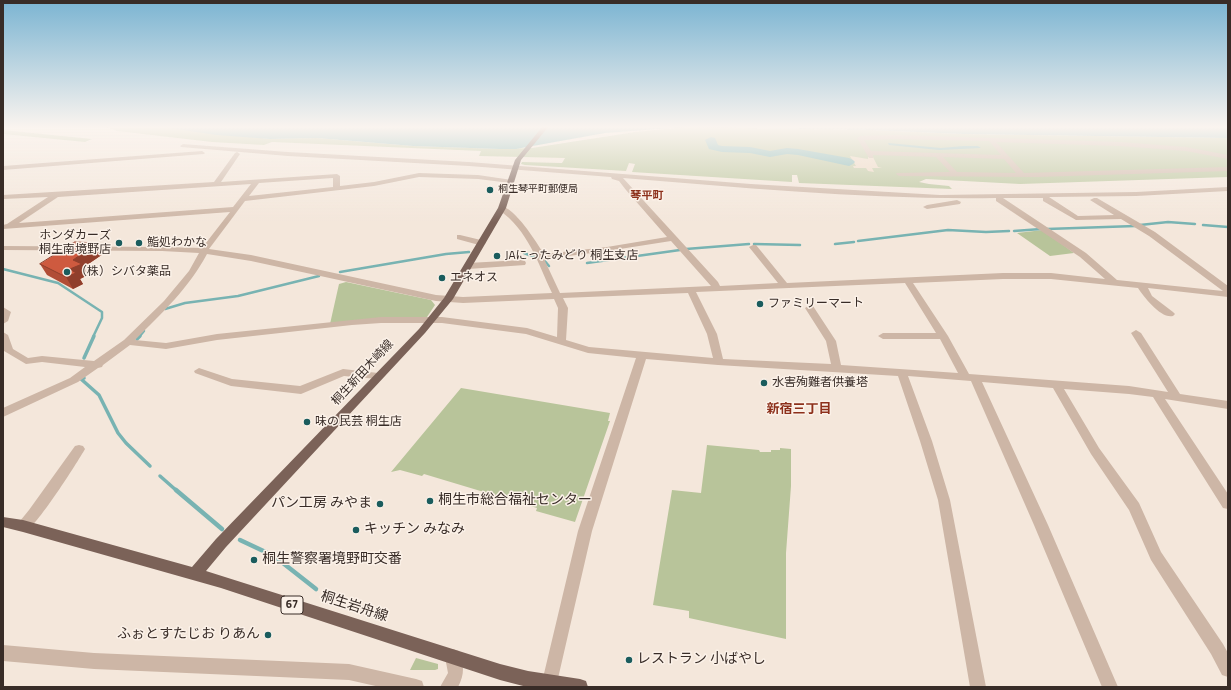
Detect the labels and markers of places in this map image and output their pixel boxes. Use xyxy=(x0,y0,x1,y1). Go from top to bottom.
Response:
place label: 桐生琴平町郵便局 xyxy=(498,184,578,196)
marker: 桐生琴平町郵便局 xyxy=(485,185,495,195)
place label: ホンダカーズ 桐生南境野店 xyxy=(39,229,111,257)
place label: 鮨処わかな xyxy=(147,236,207,250)
marker: ホンダカーズ 桐生南境野店 xyxy=(114,238,124,248)
marker: 鮨処わかな xyxy=(134,238,144,248)
place label: JAにったみどり 桐生支店 xyxy=(505,249,638,263)
marker: JAにったみどり 桐生支店 xyxy=(492,251,502,261)
place label: （株）シバタ薬品 xyxy=(75,265,171,279)
marker: （株）シバタ薬品 xyxy=(62,267,72,277)
place label: エネオス xyxy=(450,271,498,285)
marker: エネオス xyxy=(437,273,447,283)
place label: ファミリーマート xyxy=(768,297,864,311)
marker: ファミリーマート xyxy=(755,299,765,309)
place label: 水害殉難者供養塔 xyxy=(772,376,868,390)
marker: 水害殉難者供養塔 xyxy=(759,378,769,388)
place label: 味の民芸 桐生店 xyxy=(315,415,402,429)
marker: 味の民芸 桐生店 xyxy=(302,417,312,427)
place label: 桐生市総合福祉センター xyxy=(438,493,592,509)
place label: パン工房 みやま xyxy=(271,496,372,512)
marker: 桐生市総合福祉センター xyxy=(425,496,435,506)
marker: パン工房 みやま xyxy=(375,499,385,509)
place label: キッチン みなみ xyxy=(364,522,465,538)
marker: キッチン みなみ xyxy=(351,525,361,535)
place label: 桐生警察署境野町交番 xyxy=(262,552,402,568)
marker: 桐生警察署境野町交番 xyxy=(249,555,259,565)
place label: ふぉとすたじお りあん xyxy=(117,627,260,643)
marker: ふぉとすたじお りあん xyxy=(263,630,273,640)
place label: レストラン 小ばやし xyxy=(637,652,766,668)
marker: レストラン 小ばやし xyxy=(624,655,634,665)

